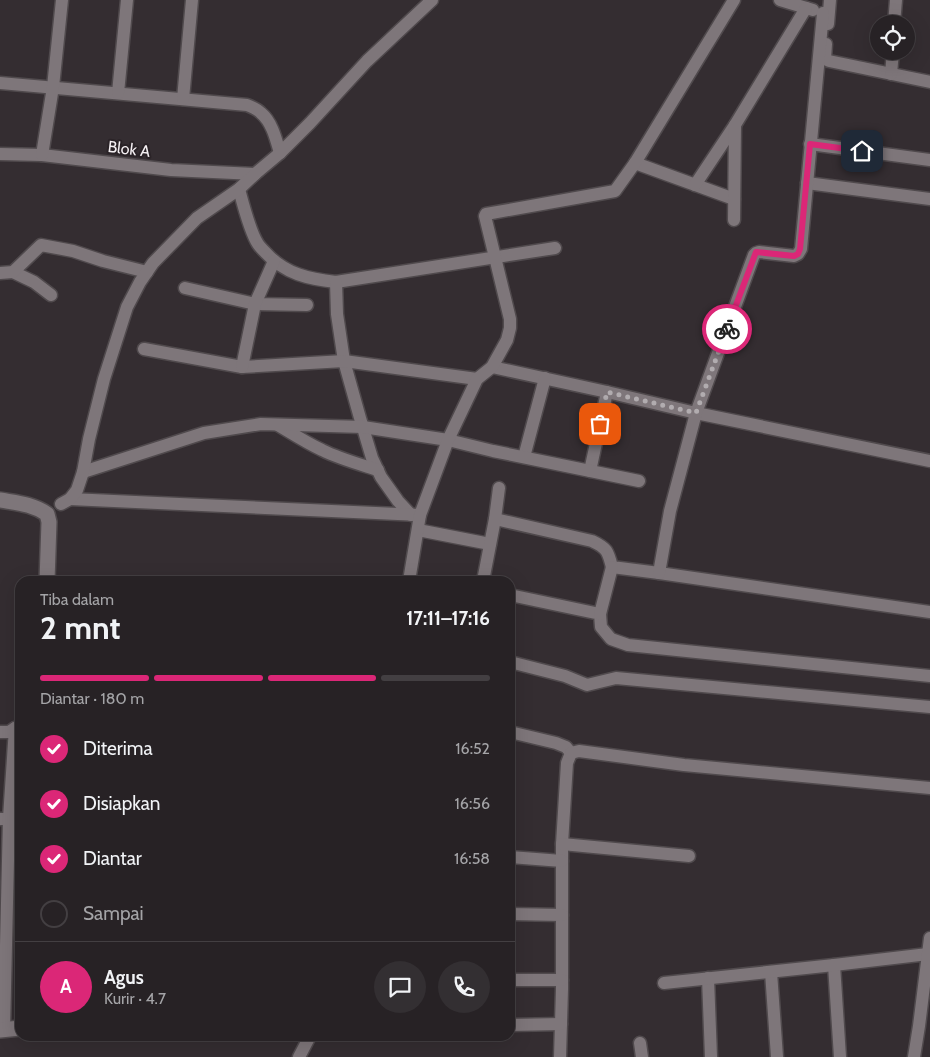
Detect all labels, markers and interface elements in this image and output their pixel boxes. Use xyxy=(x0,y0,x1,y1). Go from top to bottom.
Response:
map controls xyxy=(870,15,915,60)
button: locate xyxy=(870,15,915,60)
pin xyxy=(841,130,883,172)
street label: Blok A xyxy=(107,137,151,161)
icon: home xyxy=(848,137,876,165)
courier xyxy=(702,304,752,354)
icon: bike xyxy=(713,315,741,343)
pin xyxy=(579,403,621,445)
icon: bag xyxy=(586,410,614,438)
text: Tiba dalam xyxy=(40,590,114,609)
text: 17:11–17:16 xyxy=(406,607,490,630)
text: 2 mnt xyxy=(40,608,120,647)
text: Diantar · 180 m xyxy=(40,689,144,708)
icon: check xyxy=(40,735,68,763)
text: Diterima xyxy=(83,737,153,760)
text: 16:52 xyxy=(455,739,490,758)
icon: check xyxy=(40,790,68,818)
text: Disiapkan xyxy=(83,792,160,815)
text: 16:56 xyxy=(455,794,490,813)
icon: check xyxy=(40,845,68,873)
text: Diantar xyxy=(83,847,142,870)
text: 16:58 xyxy=(454,849,490,868)
text: Sampai xyxy=(83,902,144,925)
button: chat xyxy=(374,961,426,1013)
button: phone xyxy=(438,961,490,1013)
text: Agus xyxy=(104,966,144,989)
text: A xyxy=(60,975,72,998)
text: Kurir · 4.7 xyxy=(104,989,166,1008)

